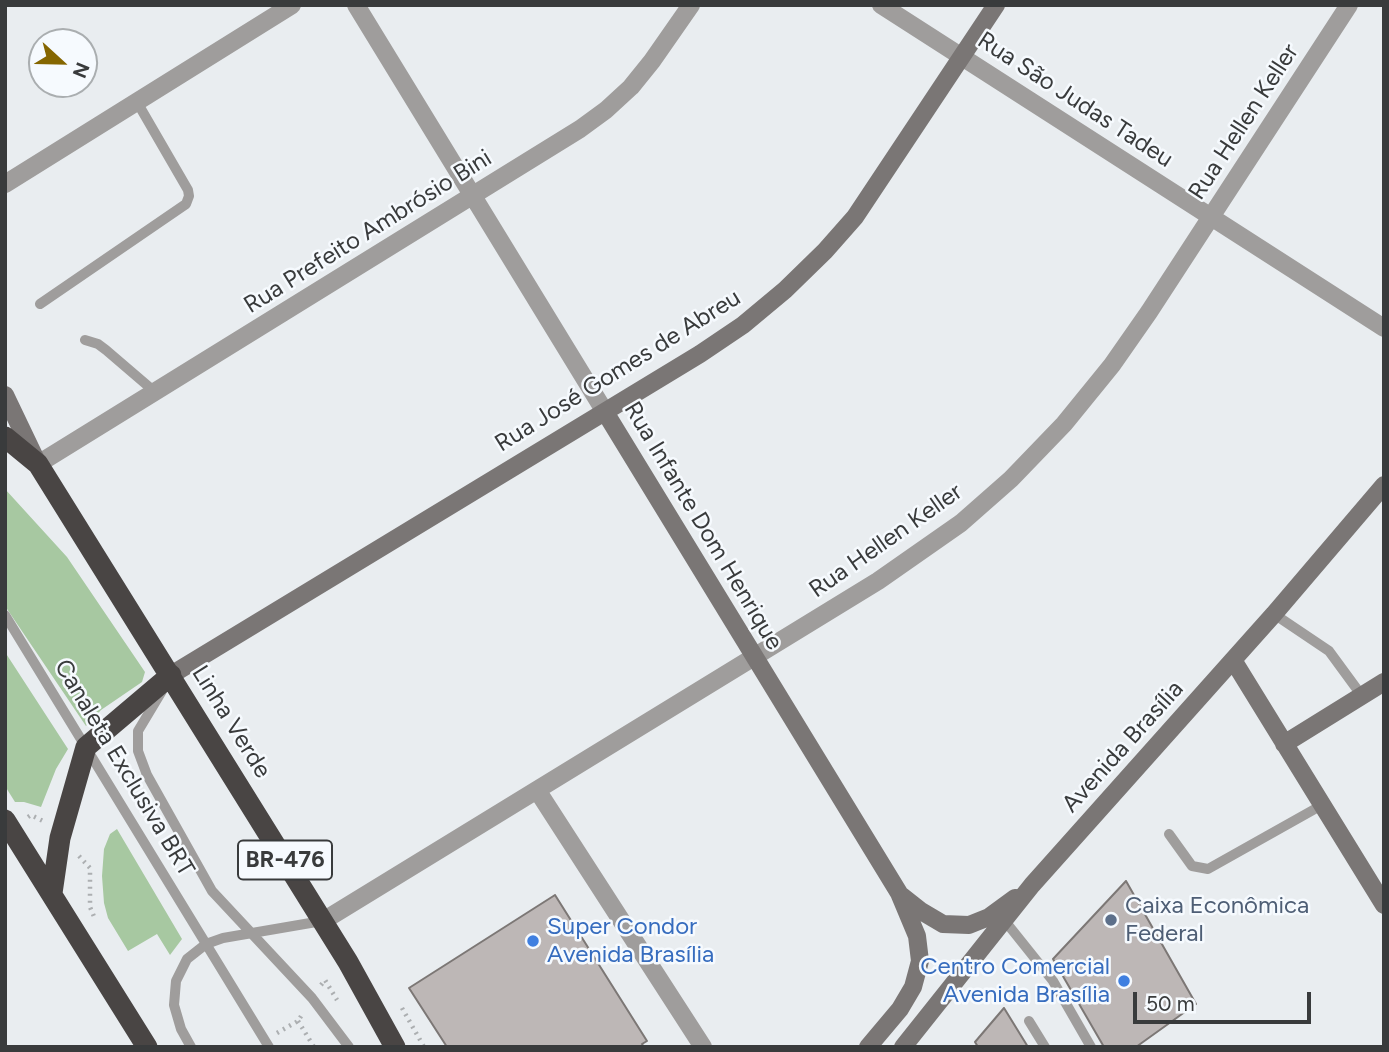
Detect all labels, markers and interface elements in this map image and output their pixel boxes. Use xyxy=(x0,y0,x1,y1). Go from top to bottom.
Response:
street label: Rua São Judas Tadeu xyxy=(972,26,1178,174)
north arrow xyxy=(28,28,98,98)
street label: Rua Hellen Keller xyxy=(1183,39,1305,205)
text: N xyxy=(68,59,94,81)
street label: Rua Prefeito Ambrósio Bini xyxy=(239,144,497,320)
street label: Rua José Gomes de Abreu xyxy=(490,284,746,458)
street label: Rua Infante Dom Henrique xyxy=(617,397,789,655)
street label: Rua Hellen Keller xyxy=(804,478,968,604)
street label: Canaleta Exclusiva BRT xyxy=(48,654,200,882)
street label: Linha Verde xyxy=(185,660,277,784)
street label: Avenida Brasília xyxy=(1056,675,1190,819)
road number: BR-476 xyxy=(238,840,332,880)
place label: Caixa Econômica Federal xyxy=(1125,892,1309,948)
marker: Caixa Econômica Federal xyxy=(1103,912,1119,928)
place label: Super Condor Avenida Brasília xyxy=(547,913,714,969)
marker: Super Condor Avenida Brasília xyxy=(525,933,541,949)
place label: Centro Comercial Avenida Brasília xyxy=(920,953,1110,1009)
marker: Centro Comercial Avenida Brasília xyxy=(1116,973,1132,989)
scale bar xyxy=(1137,978,1316,1022)
text: 50 m xyxy=(1146,991,1195,1016)

